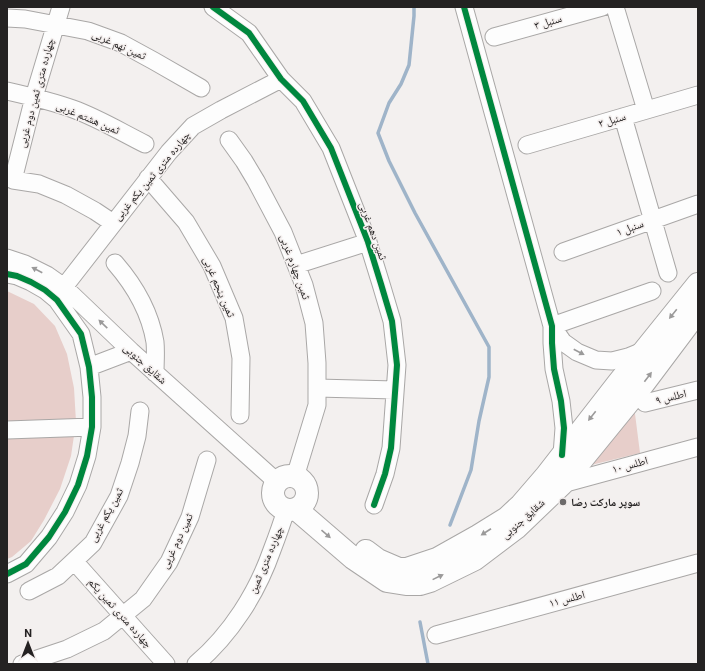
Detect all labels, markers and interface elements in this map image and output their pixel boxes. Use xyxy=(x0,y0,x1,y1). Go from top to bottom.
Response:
street label: سنبل ۳ xyxy=(533,12,563,32)
street label: ثمین نهم غربی xyxy=(90,27,148,64)
street label: چهارده متری ثمین دوم غربی xyxy=(15,37,57,149)
street label: ثمین هشتم غربی xyxy=(54,99,122,138)
street label: سنبل ۲ xyxy=(597,110,627,130)
street label: چهارده متری ثمین یکم غربی xyxy=(111,129,194,224)
street label: ثمین دهم غربی xyxy=(356,200,390,262)
street label: سنبل ۱ xyxy=(615,217,645,239)
street label: ثمین چهارم غربی xyxy=(277,233,313,302)
street label: ثمین پنجم غربی xyxy=(199,255,238,320)
one-way arrow xyxy=(31,266,43,273)
one-way arrow xyxy=(669,309,678,320)
one-way arrow xyxy=(98,320,108,329)
street label: شقایق جنوبی xyxy=(121,341,169,387)
one-way arrow xyxy=(573,349,585,356)
one-way arrow xyxy=(644,372,652,383)
street label: اطلس ۹ xyxy=(654,387,688,407)
one-way arrow xyxy=(588,410,596,421)
street label: اطلس ۱۰ xyxy=(611,454,649,476)
street label: ثمین یکم غربی xyxy=(86,486,127,545)
street label: شقایق جنوبی xyxy=(499,496,547,542)
place label: سوپر مارکت رضا xyxy=(571,496,640,509)
marker: سوپر مارکت رضا xyxy=(558,497,568,507)
street label: ثمین دوم غربی xyxy=(158,511,196,571)
street label: چهارده متری ثمین xyxy=(246,524,286,596)
one-way arrow xyxy=(480,528,492,535)
one-way arrow xyxy=(321,530,331,539)
one-way arrow xyxy=(432,574,444,580)
street label: چهارده متری ثمین یکم xyxy=(85,576,155,651)
street label: اطلس ۱۱ xyxy=(548,588,586,610)
north arrow xyxy=(8,623,48,663)
text: N xyxy=(24,627,32,640)

